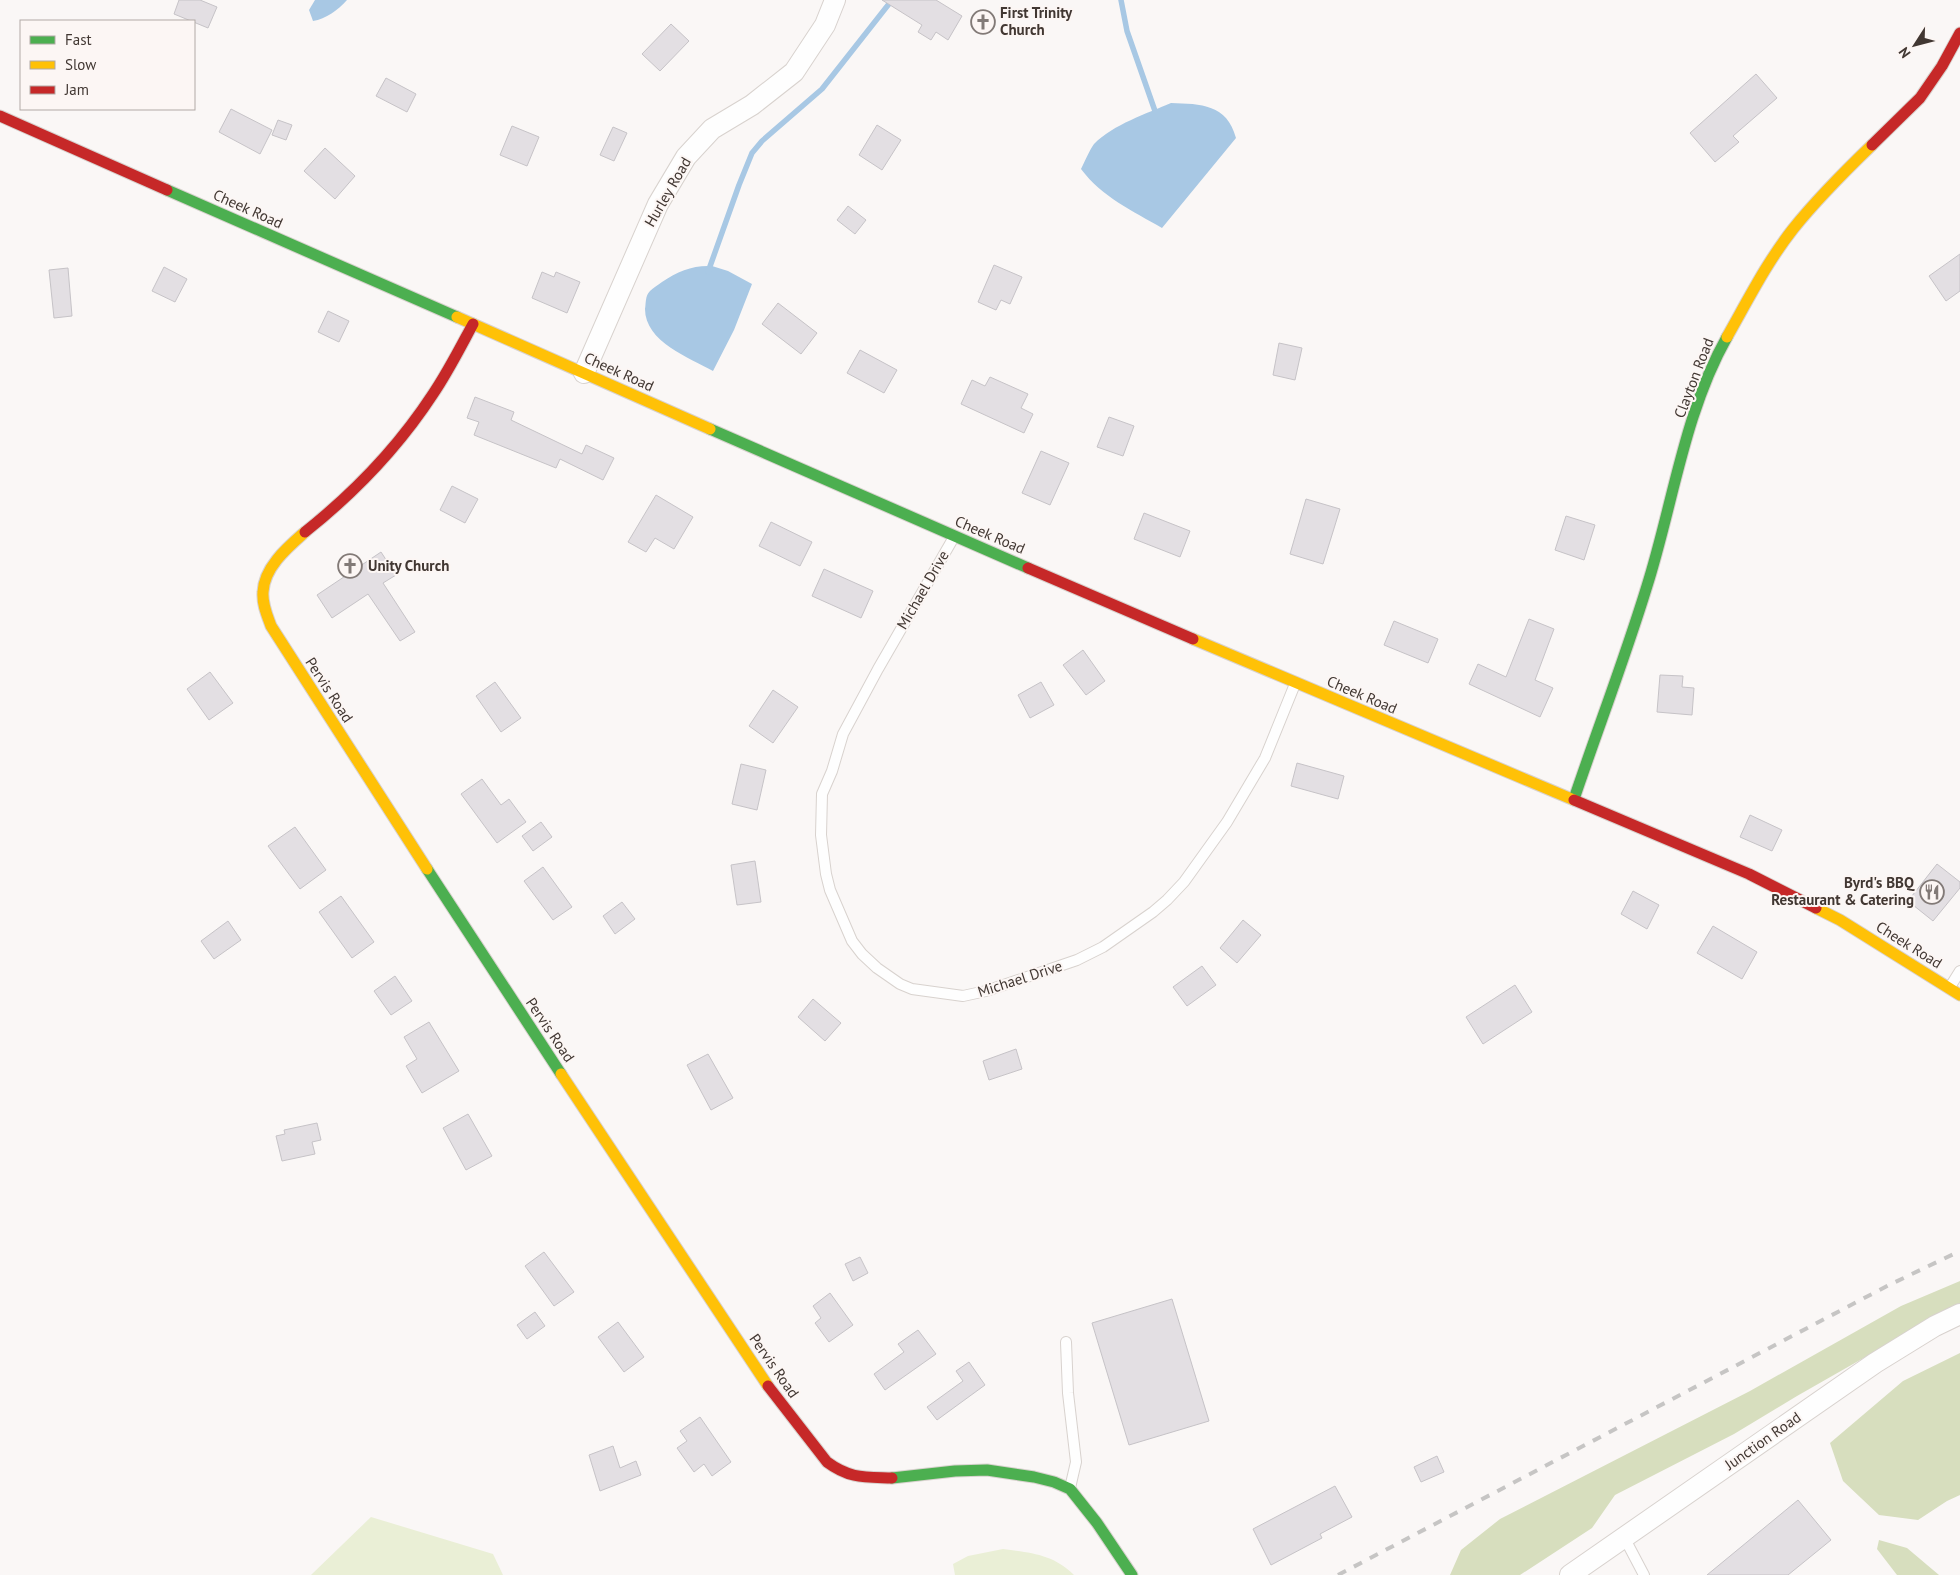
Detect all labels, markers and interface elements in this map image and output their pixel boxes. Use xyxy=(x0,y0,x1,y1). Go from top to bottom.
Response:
place label: First Trinity Church xyxy=(1000,3,1073,39)
church icon: First Trinity Church xyxy=(970,9,996,35)
legend xyxy=(20,20,195,110)
north arrow xyxy=(1890,20,1940,70)
text: Fast xyxy=(65,30,92,49)
text: N xyxy=(1894,44,1914,62)
text: Slow xyxy=(65,55,96,74)
text: Jam xyxy=(64,80,89,99)
street label: Hurley Road xyxy=(640,154,695,230)
street label: Cheek Road xyxy=(210,185,286,232)
street label: Clayton Road xyxy=(1670,335,1718,421)
street label: Cheek Road xyxy=(581,348,657,395)
street label: Cheek Road xyxy=(952,511,1028,558)
street label: Michael Drive xyxy=(892,547,953,633)
church icon: Unity Church xyxy=(337,553,363,579)
place label: Unity Church xyxy=(368,556,449,575)
street label: Pervis Road xyxy=(301,654,358,726)
street label: Cheek Road xyxy=(1324,671,1400,718)
place label: Byrd's BBQ Restaurant & Catering xyxy=(1771,873,1915,909)
restaurant icon: Byrd's BBQ Restaurant & Catering xyxy=(1919,879,1945,905)
street label: Cheek Road xyxy=(1873,917,1946,972)
street label: Michael Drive xyxy=(975,956,1065,1001)
street label: Pervis Road xyxy=(522,994,579,1066)
street label: Pervis Road xyxy=(745,1330,803,1401)
street label: Junction Road xyxy=(1720,1407,1804,1474)

